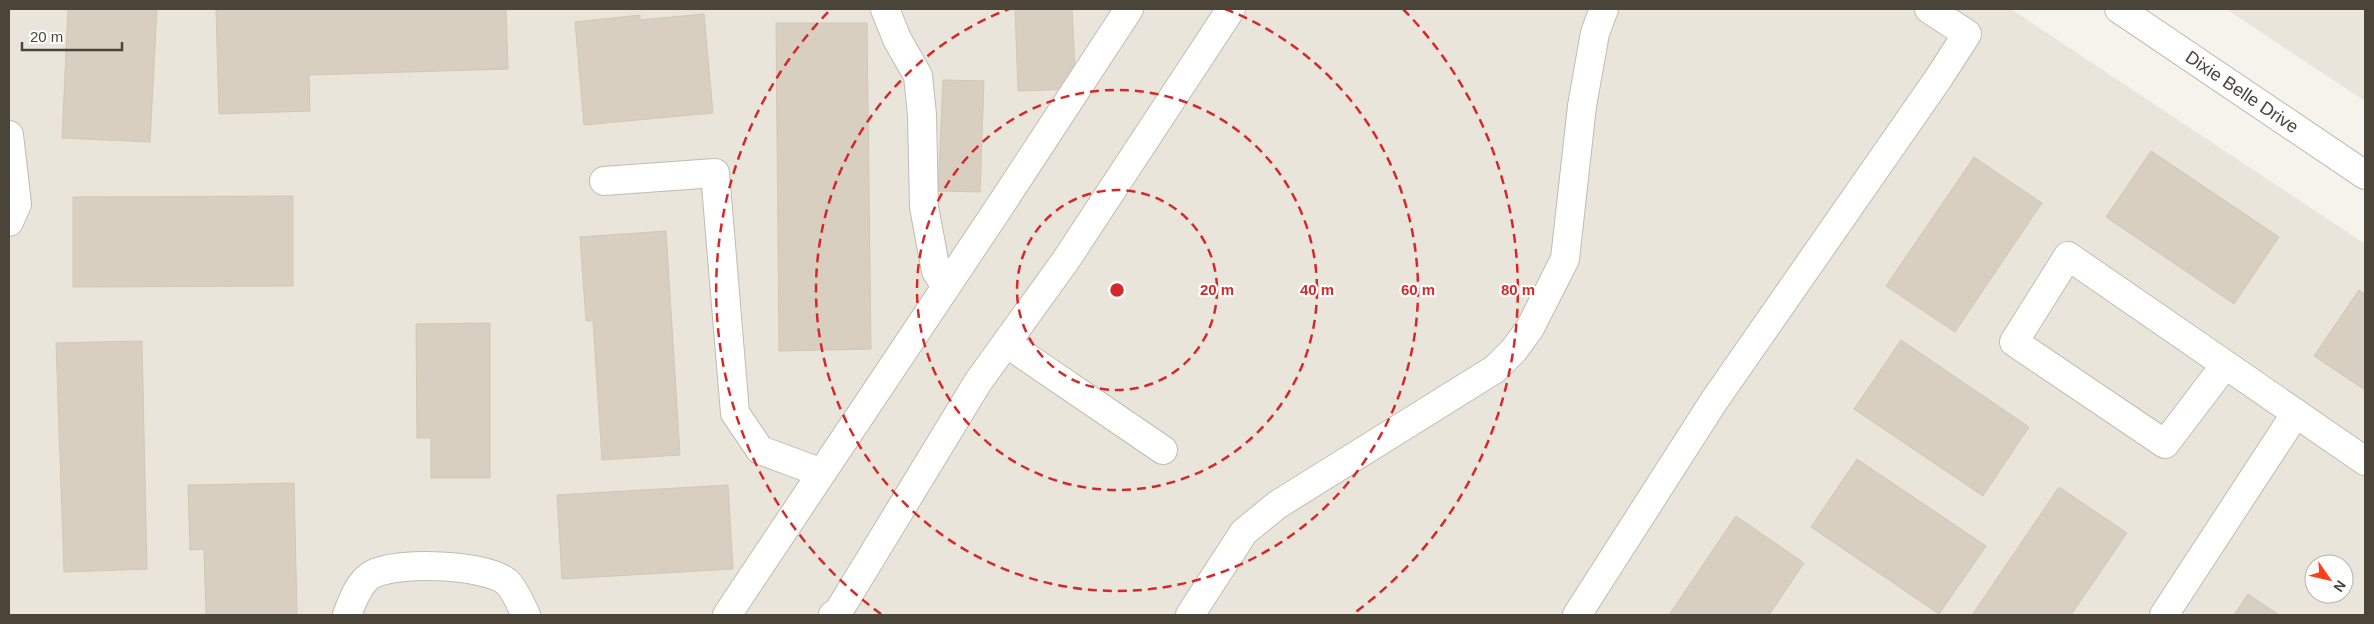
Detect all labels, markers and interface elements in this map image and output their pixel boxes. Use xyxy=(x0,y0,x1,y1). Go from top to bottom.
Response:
scale bar xyxy=(22,20,122,52)
text: 20 m xyxy=(30,28,63,45)
street label: Dixie Belle Drive xyxy=(2182,47,2302,137)
centre of rings xyxy=(1108,281,1126,299)
text: 20 m xyxy=(1200,281,1234,298)
text: 40 m xyxy=(1300,281,1334,298)
text: 60 m xyxy=(1401,281,1435,298)
text: 80 m xyxy=(1501,281,1535,298)
north arrow xyxy=(2304,554,2354,604)
text: N xyxy=(2330,578,2349,595)

